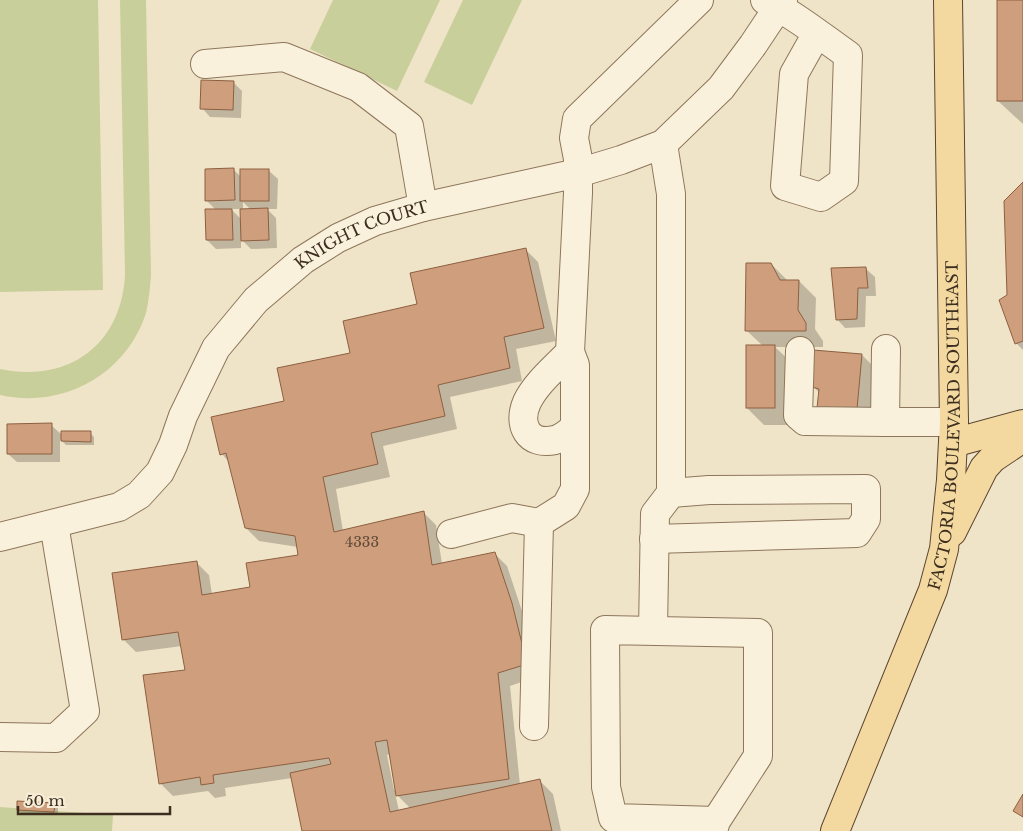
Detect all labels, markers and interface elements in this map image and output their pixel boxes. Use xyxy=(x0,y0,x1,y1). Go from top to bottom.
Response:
street label: KNIGHT COURT xyxy=(290,196,431,273)
street label: FACTORIA BOULEVARD SOUTHEAST xyxy=(923,260,964,592)
house number: 4333 xyxy=(345,533,379,551)
scale bar xyxy=(18,784,170,816)
text: 50 m xyxy=(25,791,65,810)

